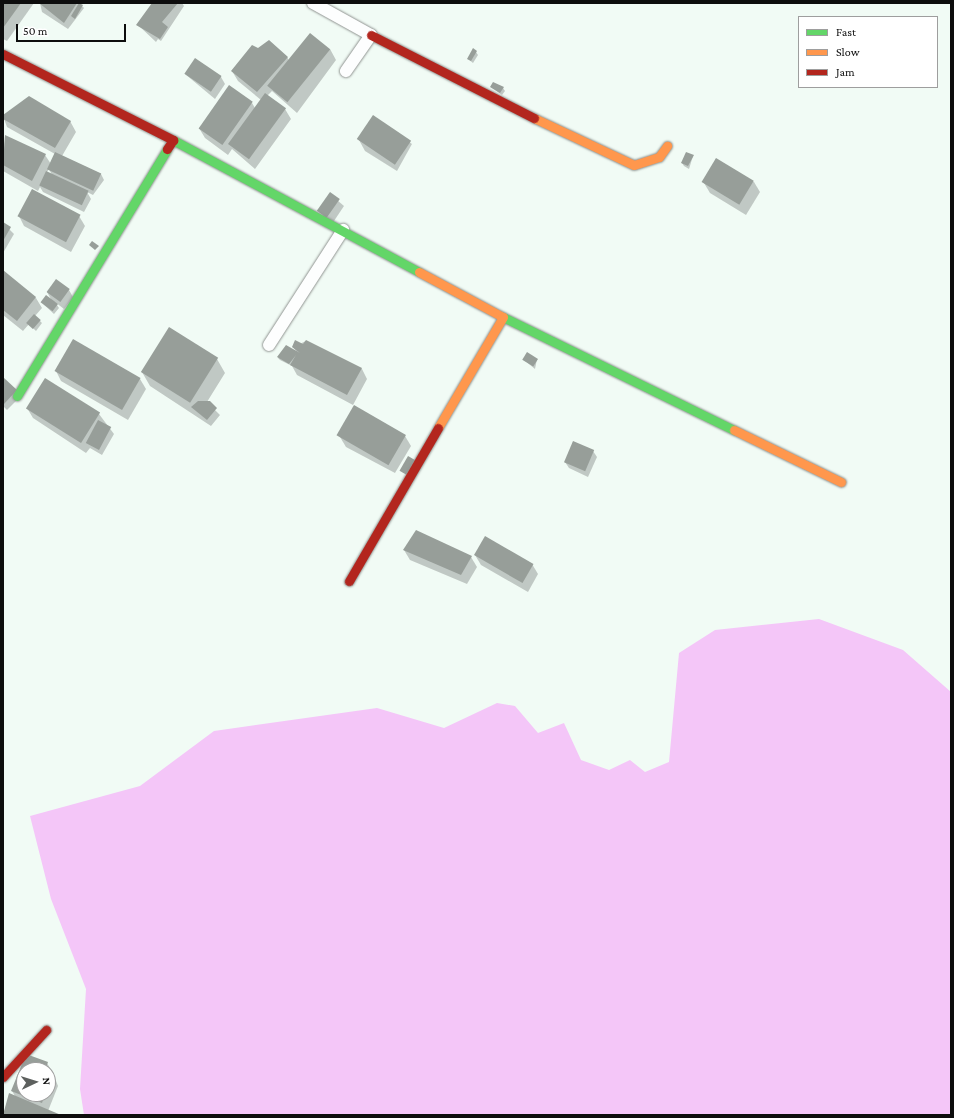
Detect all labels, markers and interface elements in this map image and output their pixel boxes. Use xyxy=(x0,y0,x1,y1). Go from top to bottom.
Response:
scale bar xyxy=(18,16,128,42)
legend xyxy=(798,16,938,88)
text: 50 m xyxy=(23,24,47,38)
text: Fast xyxy=(836,25,856,39)
text: Slow xyxy=(836,45,860,59)
text: Jam xyxy=(836,65,855,79)
north arrow xyxy=(16,1062,56,1102)
text: N xyxy=(41,1077,53,1085)

